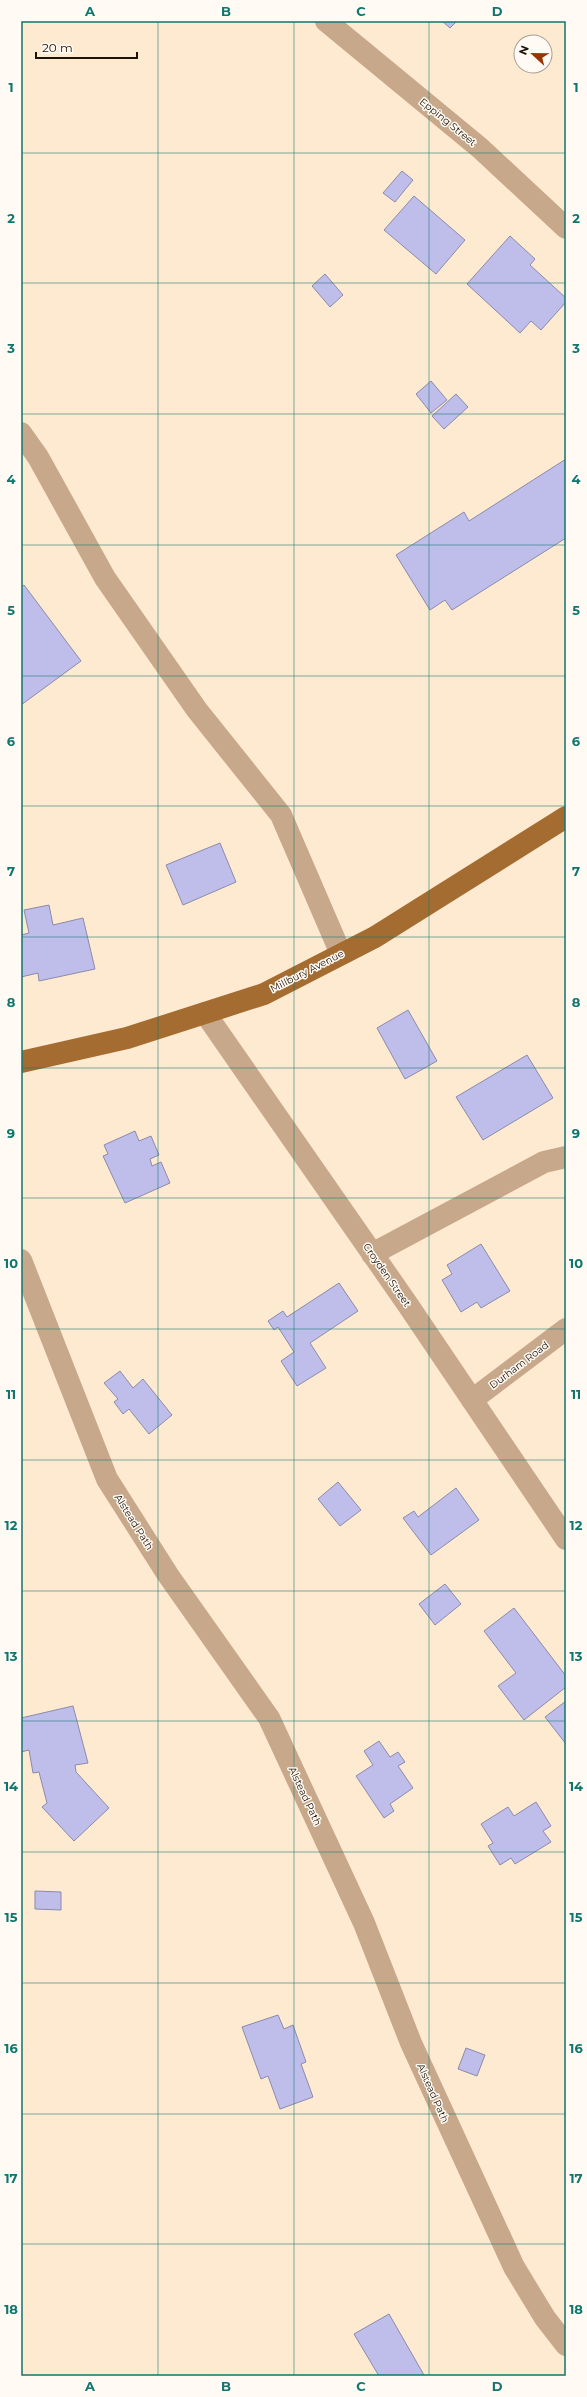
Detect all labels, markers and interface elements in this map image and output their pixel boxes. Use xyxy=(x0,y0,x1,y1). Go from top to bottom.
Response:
text: A xyxy=(84,3,96,19)
text: B xyxy=(221,3,231,19)
text: C xyxy=(356,3,366,19)
text: D xyxy=(492,3,503,19)
scale bar xyxy=(36,34,137,60)
north arrow xyxy=(513,34,553,74)
text: 20 m xyxy=(42,40,73,55)
text: N xyxy=(516,44,532,57)
text: 1 xyxy=(8,79,14,95)
text: 1 xyxy=(573,79,579,95)
street label: Epping Street xyxy=(417,95,479,149)
text: 2 xyxy=(7,210,15,226)
text: 2 xyxy=(572,210,580,226)
text: 3 xyxy=(6,340,15,356)
text: 3 xyxy=(571,340,580,356)
text: 4 xyxy=(7,471,16,487)
text: 4 xyxy=(572,471,581,487)
text: 5 xyxy=(7,602,15,618)
text: 5 xyxy=(572,602,580,618)
text: 6 xyxy=(7,733,16,749)
text: 6 xyxy=(572,733,581,749)
text: 7 xyxy=(7,863,15,879)
text: 7 xyxy=(572,863,580,879)
street label: Millbury Avenue xyxy=(268,947,346,995)
text: 8 xyxy=(7,994,16,1010)
text: 8 xyxy=(572,994,581,1010)
text: 9 xyxy=(7,1125,15,1141)
text: 9 xyxy=(572,1125,580,1141)
street label: Croyden Street xyxy=(360,1241,414,1309)
text: 10 xyxy=(4,1255,18,1271)
text: 10 xyxy=(569,1255,583,1271)
street label: Durham Road xyxy=(487,1338,551,1392)
text: 11 xyxy=(6,1386,16,1402)
text: 11 xyxy=(571,1386,581,1402)
street label: Alstead Path xyxy=(112,1492,156,1552)
text: 12 xyxy=(5,1517,18,1533)
text: 12 xyxy=(570,1517,583,1533)
text: 13 xyxy=(5,1648,18,1664)
text: 13 xyxy=(570,1648,583,1664)
street label: Alstead Path xyxy=(286,1764,324,1828)
text: 14 xyxy=(4,1778,18,1794)
text: 14 xyxy=(569,1778,583,1794)
text: 15 xyxy=(5,1909,18,1925)
text: 15 xyxy=(570,1909,583,1925)
text: 16 xyxy=(4,2040,18,2056)
text: 16 xyxy=(569,2040,583,2056)
street label: Alstead Path xyxy=(414,2061,452,2125)
text: 17 xyxy=(4,2170,18,2186)
text: 17 xyxy=(569,2170,583,2186)
text: 18 xyxy=(4,2301,18,2317)
text: 18 xyxy=(569,2301,583,2317)
text: A xyxy=(84,2378,96,2394)
text: B xyxy=(221,2378,231,2394)
text: C xyxy=(356,2378,366,2394)
text: D xyxy=(492,2378,503,2394)

